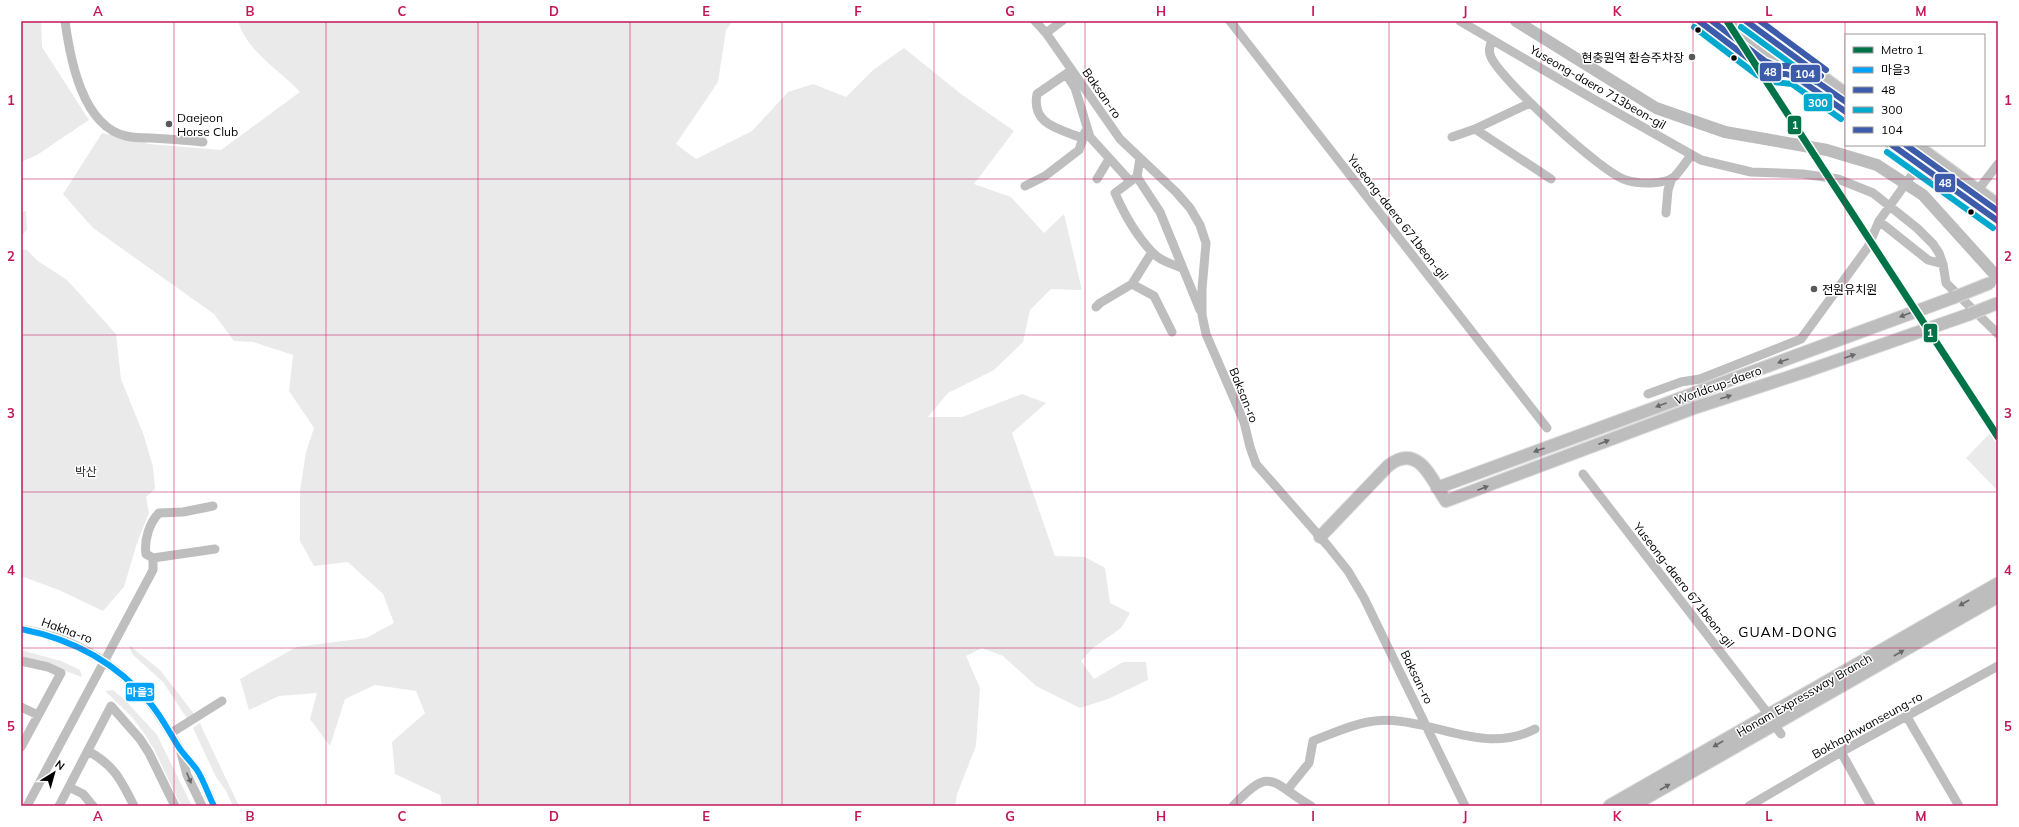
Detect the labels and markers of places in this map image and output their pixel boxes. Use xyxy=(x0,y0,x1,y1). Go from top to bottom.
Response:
unlabelled marker xyxy=(1693,25,1703,35)
place label: 현충원역 환승주차장 xyxy=(1582,50,1684,65)
marker: 현충원역 환승주차장 xyxy=(1687,52,1697,62)
unlabelled marker xyxy=(1729,53,1739,63)
place label: Daejeon Horse Club xyxy=(177,110,238,139)
marker: Daejeon Horse Club xyxy=(164,119,174,129)
unlabelled marker xyxy=(1966,207,1976,217)
place label: 전원유치원 xyxy=(1822,282,1877,297)
marker: 전원유치원 xyxy=(1809,284,1819,294)

